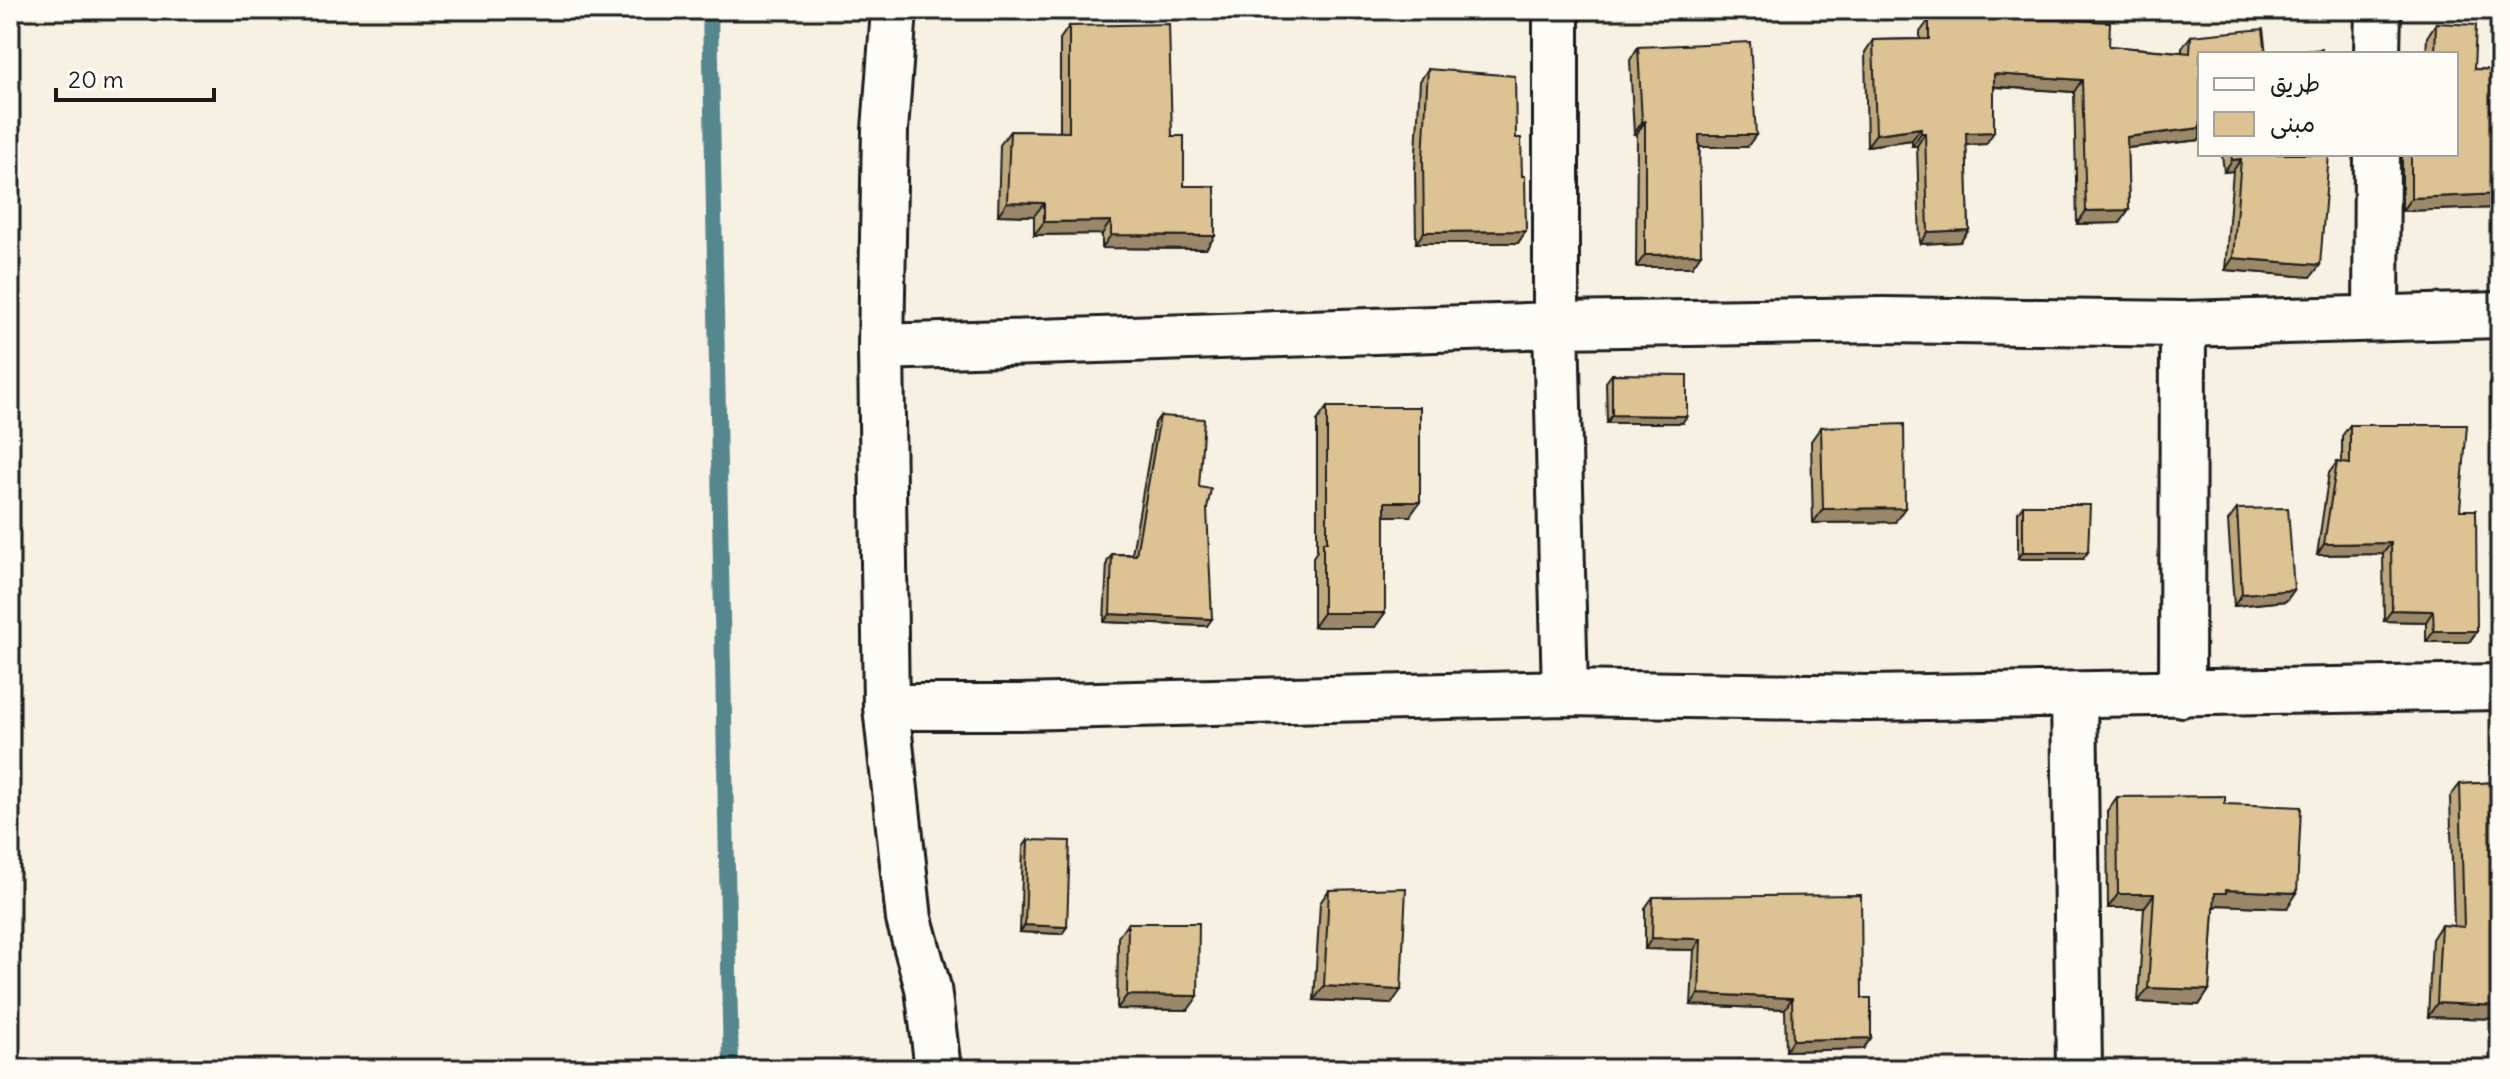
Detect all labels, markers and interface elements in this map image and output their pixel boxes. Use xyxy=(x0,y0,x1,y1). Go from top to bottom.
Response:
scale bar xyxy=(56,52,214,102)
legend xyxy=(2198,52,2458,156)
text: 20 m xyxy=(68,64,124,94)
text: طريق xyxy=(2270,68,2320,98)
text: مبنى xyxy=(2270,108,2315,139)

